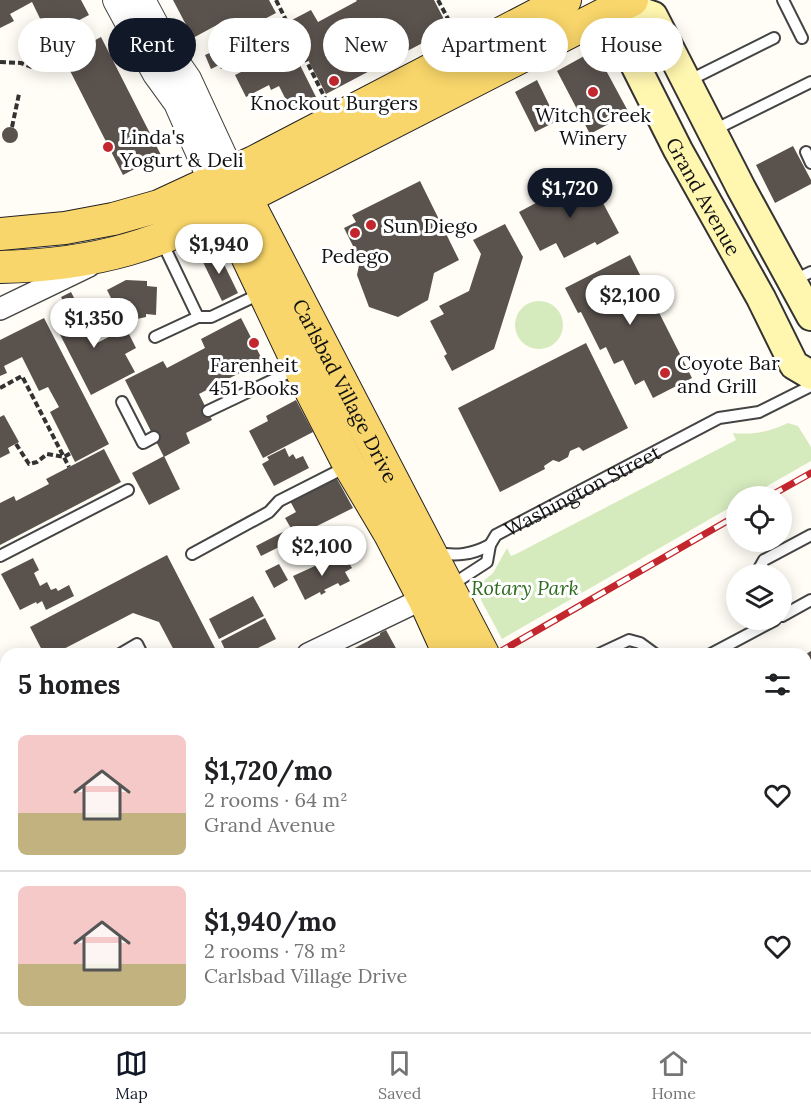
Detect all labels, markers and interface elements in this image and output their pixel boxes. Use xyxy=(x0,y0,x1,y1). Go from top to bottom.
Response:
chip: Buy xyxy=(18,18,96,72)
chip: Rent xyxy=(108,18,196,72)
chip: Filters xyxy=(208,18,311,72)
chip: New xyxy=(323,18,409,72)
chip: Apartment xyxy=(421,18,568,72)
chip: House xyxy=(580,18,683,72)
marker: Knockout Burgers xyxy=(327,74,341,88)
marker: Witch Creek Winery xyxy=(586,85,600,99)
place label: Knockout Burgers xyxy=(250,90,418,115)
place label: Witch Creek Winery xyxy=(535,102,651,150)
place label: Linda's Yogurt & Deli xyxy=(119,124,244,172)
street label: Grand Avenue xyxy=(661,133,747,260)
marker: Linda's Yogurt & Deli xyxy=(101,140,115,154)
pin: $1,720 xyxy=(521,168,619,219)
text: $1,720 xyxy=(541,175,599,200)
place label: Sun Diego xyxy=(383,213,478,238)
marker: Sun Diego xyxy=(364,218,378,232)
pin: $1,940 xyxy=(170,224,268,275)
marker: Pedego xyxy=(348,226,362,240)
text: $1,940 xyxy=(189,231,249,256)
place label: Pedego xyxy=(321,243,389,268)
pin: $2,100 xyxy=(581,275,679,326)
text: $2,100 xyxy=(600,282,660,307)
street label: Carlsbad Village Drive xyxy=(288,294,404,487)
pin: $1,350 xyxy=(45,298,143,349)
text: $1,350 xyxy=(64,305,124,330)
marker: Farenheit 451 Books xyxy=(247,336,261,350)
place label: Coyote Bar and Grill xyxy=(677,350,780,398)
place label: Farenheit 451 Books xyxy=(209,352,299,400)
marker: Coyote Bar and Grill xyxy=(658,366,672,380)
street label: Washington Street xyxy=(499,439,665,541)
map controls xyxy=(726,486,792,630)
button: locate xyxy=(726,486,792,552)
pin: $2,100 xyxy=(273,526,371,577)
text: $2,100 xyxy=(292,533,352,558)
button: layers xyxy=(726,564,792,630)
park label: Rotary Park xyxy=(471,575,579,600)
text: 5 homes xyxy=(18,668,120,701)
icon: filters xyxy=(761,668,794,701)
text: $1,720/mo xyxy=(204,754,333,787)
icon: home xyxy=(66,759,138,831)
icon: heart xyxy=(761,779,794,812)
text: 2 rooms · 64 m² xyxy=(204,787,348,812)
text: Grand Avenue xyxy=(204,812,335,837)
text: $1,940/mo xyxy=(204,905,336,938)
icon: home xyxy=(66,910,138,982)
icon: heart xyxy=(761,930,794,963)
text: 2 rooms · 78 m² xyxy=(204,938,346,963)
text: Carlsbad Village Drive xyxy=(204,963,407,988)
tab: Map xyxy=(115,1047,148,1103)
tab: Saved xyxy=(378,1047,421,1103)
tab: Home xyxy=(651,1047,696,1103)

